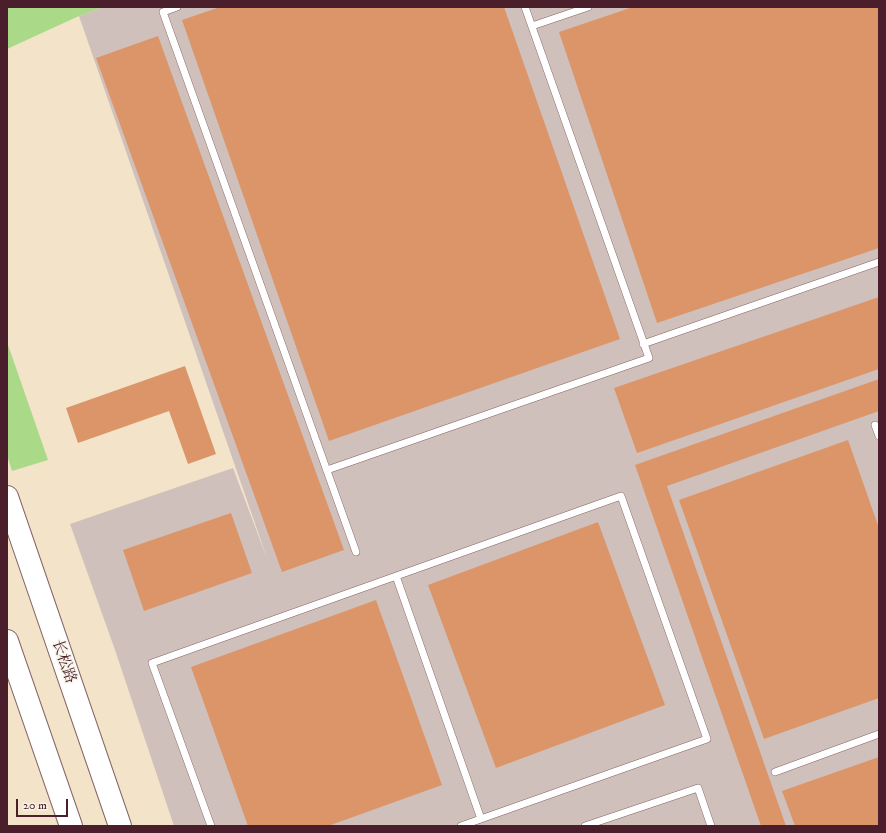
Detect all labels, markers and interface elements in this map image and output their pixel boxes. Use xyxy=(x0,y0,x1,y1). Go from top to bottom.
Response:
street label: 长松路 xyxy=(47,638,79,686)
scale bar xyxy=(18,791,70,817)
text: 20 m xyxy=(23,798,47,813)

